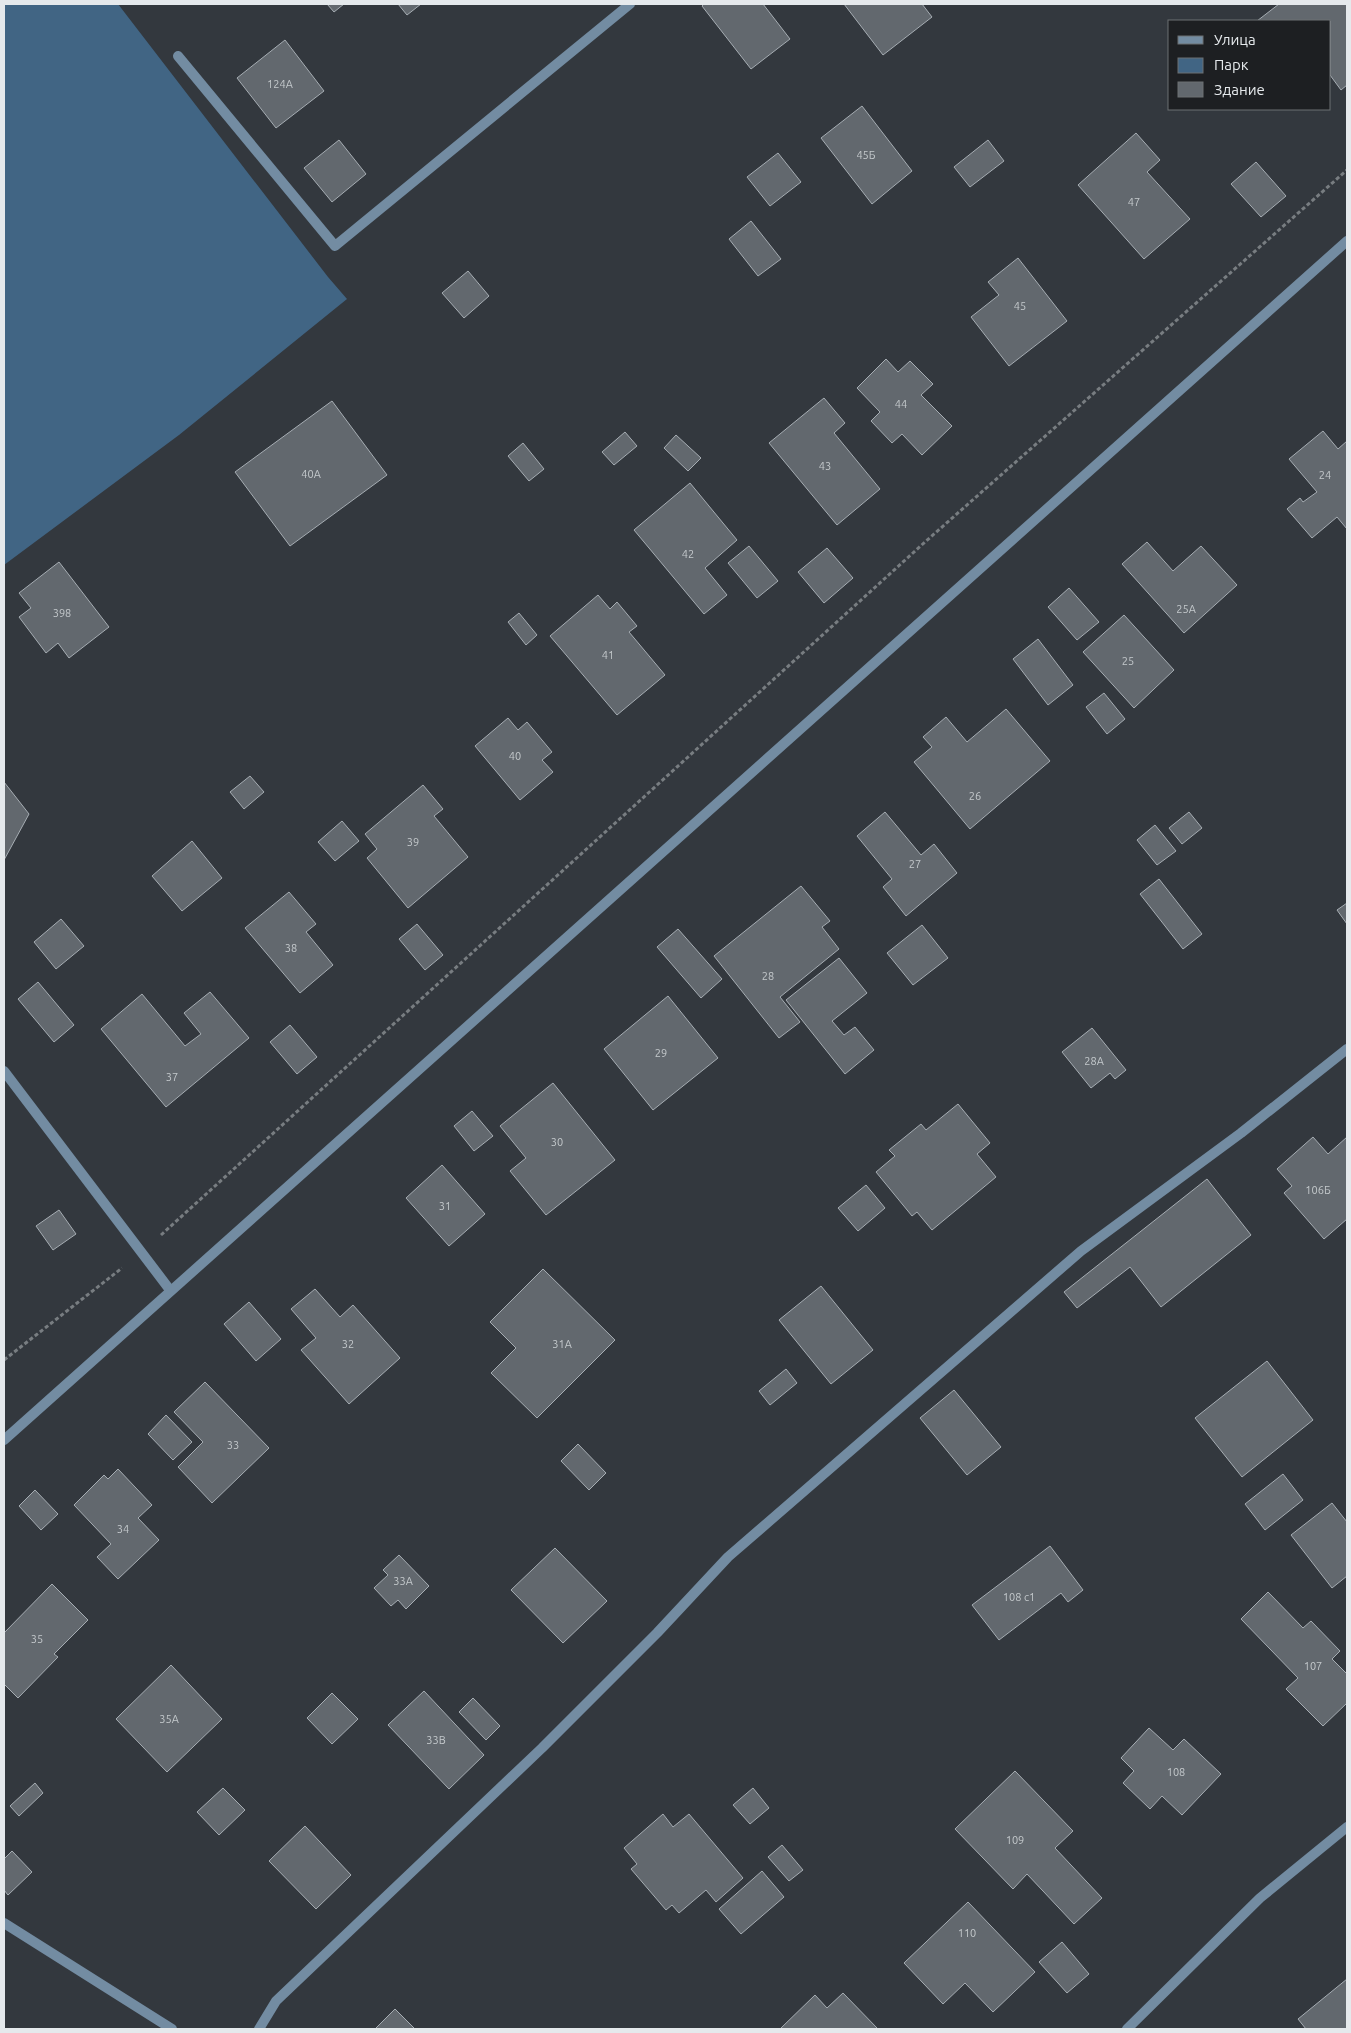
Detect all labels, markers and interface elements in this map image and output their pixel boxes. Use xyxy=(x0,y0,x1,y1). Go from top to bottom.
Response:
legend xyxy=(1168,20,1331,110)
text: Улица xyxy=(1214,31,1256,48)
text: Парк xyxy=(1214,56,1249,73)
house number: 124А xyxy=(267,78,294,90)
text: Здание xyxy=(1214,81,1265,98)
house number: 45Б xyxy=(856,149,876,161)
house number: 47 xyxy=(1128,196,1140,208)
house number: 45 xyxy=(1014,300,1026,312)
house number: 44 xyxy=(895,398,907,410)
house number: 43 xyxy=(819,460,831,472)
house number: 40А xyxy=(301,468,322,480)
house number: 24 xyxy=(1319,469,1331,481)
house number: 42 xyxy=(682,548,694,560)
house number: 25А xyxy=(1176,603,1197,615)
house number: 398 xyxy=(53,607,71,619)
house number: 41 xyxy=(602,649,614,661)
house number: 25 xyxy=(1122,655,1134,667)
house number: 40 xyxy=(509,750,521,762)
house number: 26 xyxy=(969,790,981,802)
house number: 39 xyxy=(407,836,419,848)
house number: 27 xyxy=(909,858,921,870)
house number: 38 xyxy=(285,942,297,954)
house number: 28 xyxy=(762,970,774,982)
house number: 29 xyxy=(655,1047,667,1059)
house number: 28А xyxy=(1084,1055,1105,1067)
house number: 37 xyxy=(166,1071,178,1083)
house number: 30 xyxy=(551,1136,563,1148)
house number: 106Б xyxy=(1305,1184,1331,1196)
house number: 31 xyxy=(439,1200,451,1212)
house number: 32 xyxy=(342,1338,354,1350)
house number: 31А xyxy=(552,1338,573,1350)
house number: 33 xyxy=(227,1439,239,1451)
house number: 34 xyxy=(117,1523,129,1535)
house number: 33А xyxy=(393,1575,414,1587)
house number: 108 с1 xyxy=(1003,1591,1035,1603)
house number: 35 xyxy=(31,1633,43,1645)
house number: 107 xyxy=(1304,1660,1322,1672)
house number: 35А xyxy=(159,1713,180,1725)
house number: 33В xyxy=(426,1734,446,1746)
house number: 108 xyxy=(1167,1766,1185,1778)
house number: 109 xyxy=(1006,1834,1024,1846)
house number: 110 xyxy=(958,1927,976,1939)

